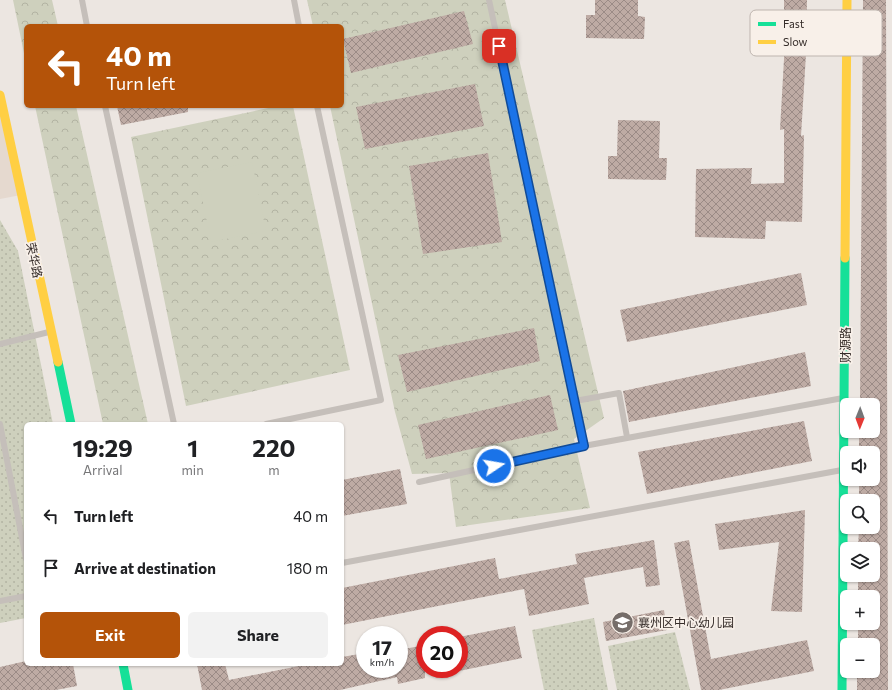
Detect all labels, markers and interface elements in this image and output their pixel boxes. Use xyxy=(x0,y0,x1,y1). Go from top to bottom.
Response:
legend xyxy=(750,10,882,56)
text: Fast xyxy=(783,17,805,30)
pin xyxy=(482,29,516,63)
icon: arrive xyxy=(488,35,510,57)
text: Slow xyxy=(783,35,808,48)
text: 40 m xyxy=(106,38,172,72)
icon: left xyxy=(40,40,92,92)
text: Turn left xyxy=(106,72,175,94)
street label: 荣华路 xyxy=(24,241,46,279)
street label: 财源路 xyxy=(838,327,852,363)
north arrow xyxy=(840,398,880,438)
map controls xyxy=(840,398,880,678)
text: 19:29 xyxy=(73,433,133,462)
text: 1 xyxy=(187,433,198,462)
text: 220 xyxy=(252,433,295,462)
position arrow xyxy=(473,445,515,487)
button: sound xyxy=(840,446,880,486)
text: Arrival xyxy=(83,462,122,478)
text: min xyxy=(182,462,204,478)
text: m xyxy=(268,462,280,478)
button: search xyxy=(840,494,880,534)
icon: left xyxy=(40,505,62,527)
text: Turn left xyxy=(74,507,133,525)
text: 40 m xyxy=(293,507,328,525)
button: layers xyxy=(840,542,880,582)
icon: arrive xyxy=(40,557,62,579)
text: Arrive at destination xyxy=(74,559,216,577)
text: 180 m xyxy=(287,559,328,577)
button: + xyxy=(840,590,880,630)
school or university icon: 襄州区中心幼儿园 xyxy=(609,609,635,635)
button: Exit xyxy=(40,612,180,658)
button: Share xyxy=(188,612,328,658)
place label: 襄州区中心幼儿园 xyxy=(638,615,734,629)
speed limit sign: 20 xyxy=(416,626,468,678)
text: 17 xyxy=(372,635,392,659)
button: − xyxy=(840,638,880,678)
text: km/h xyxy=(370,656,394,668)

